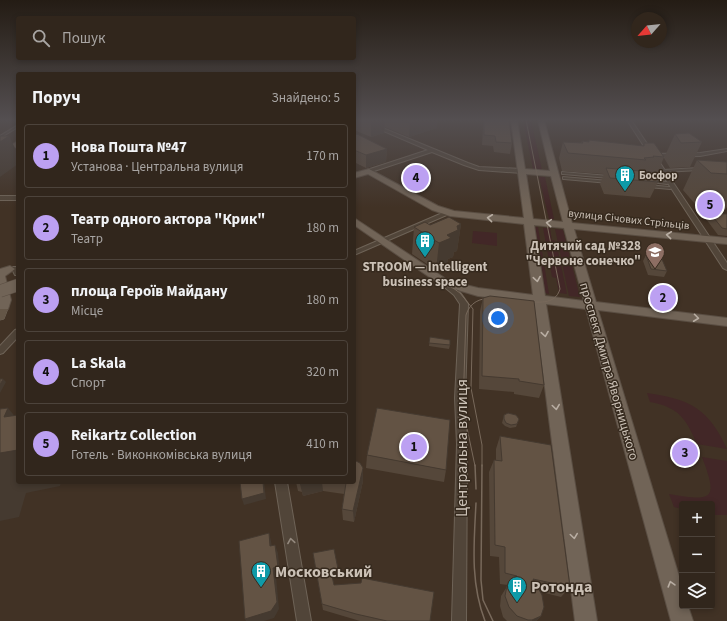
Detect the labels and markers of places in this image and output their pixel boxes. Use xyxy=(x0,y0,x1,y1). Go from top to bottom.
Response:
pin: 4 xyxy=(403,163,429,193)
building icon: Босфор xyxy=(614,164,636,192)
place label: Босфор xyxy=(639,168,678,183)
pin: 5 xyxy=(697,190,723,220)
building icon: STROOM — Intelligent business space xyxy=(414,230,436,258)
place label: Дитячий сад №328 "Червоне сонечко" xyxy=(526,237,641,270)
school or university icon: Дитячий сад №328 "Червоне сонечко" xyxy=(644,241,666,269)
place label: STROOM — Intelligent business space xyxy=(362,258,488,291)
pin: 2 xyxy=(650,283,676,313)
pin: 1 xyxy=(401,432,427,462)
pin: 3 xyxy=(672,438,698,468)
building icon: Московський xyxy=(250,560,272,588)
place label: Московський xyxy=(275,561,372,583)
building icon: Ротонда xyxy=(506,575,528,603)
place label: Ротонда xyxy=(531,576,592,598)

